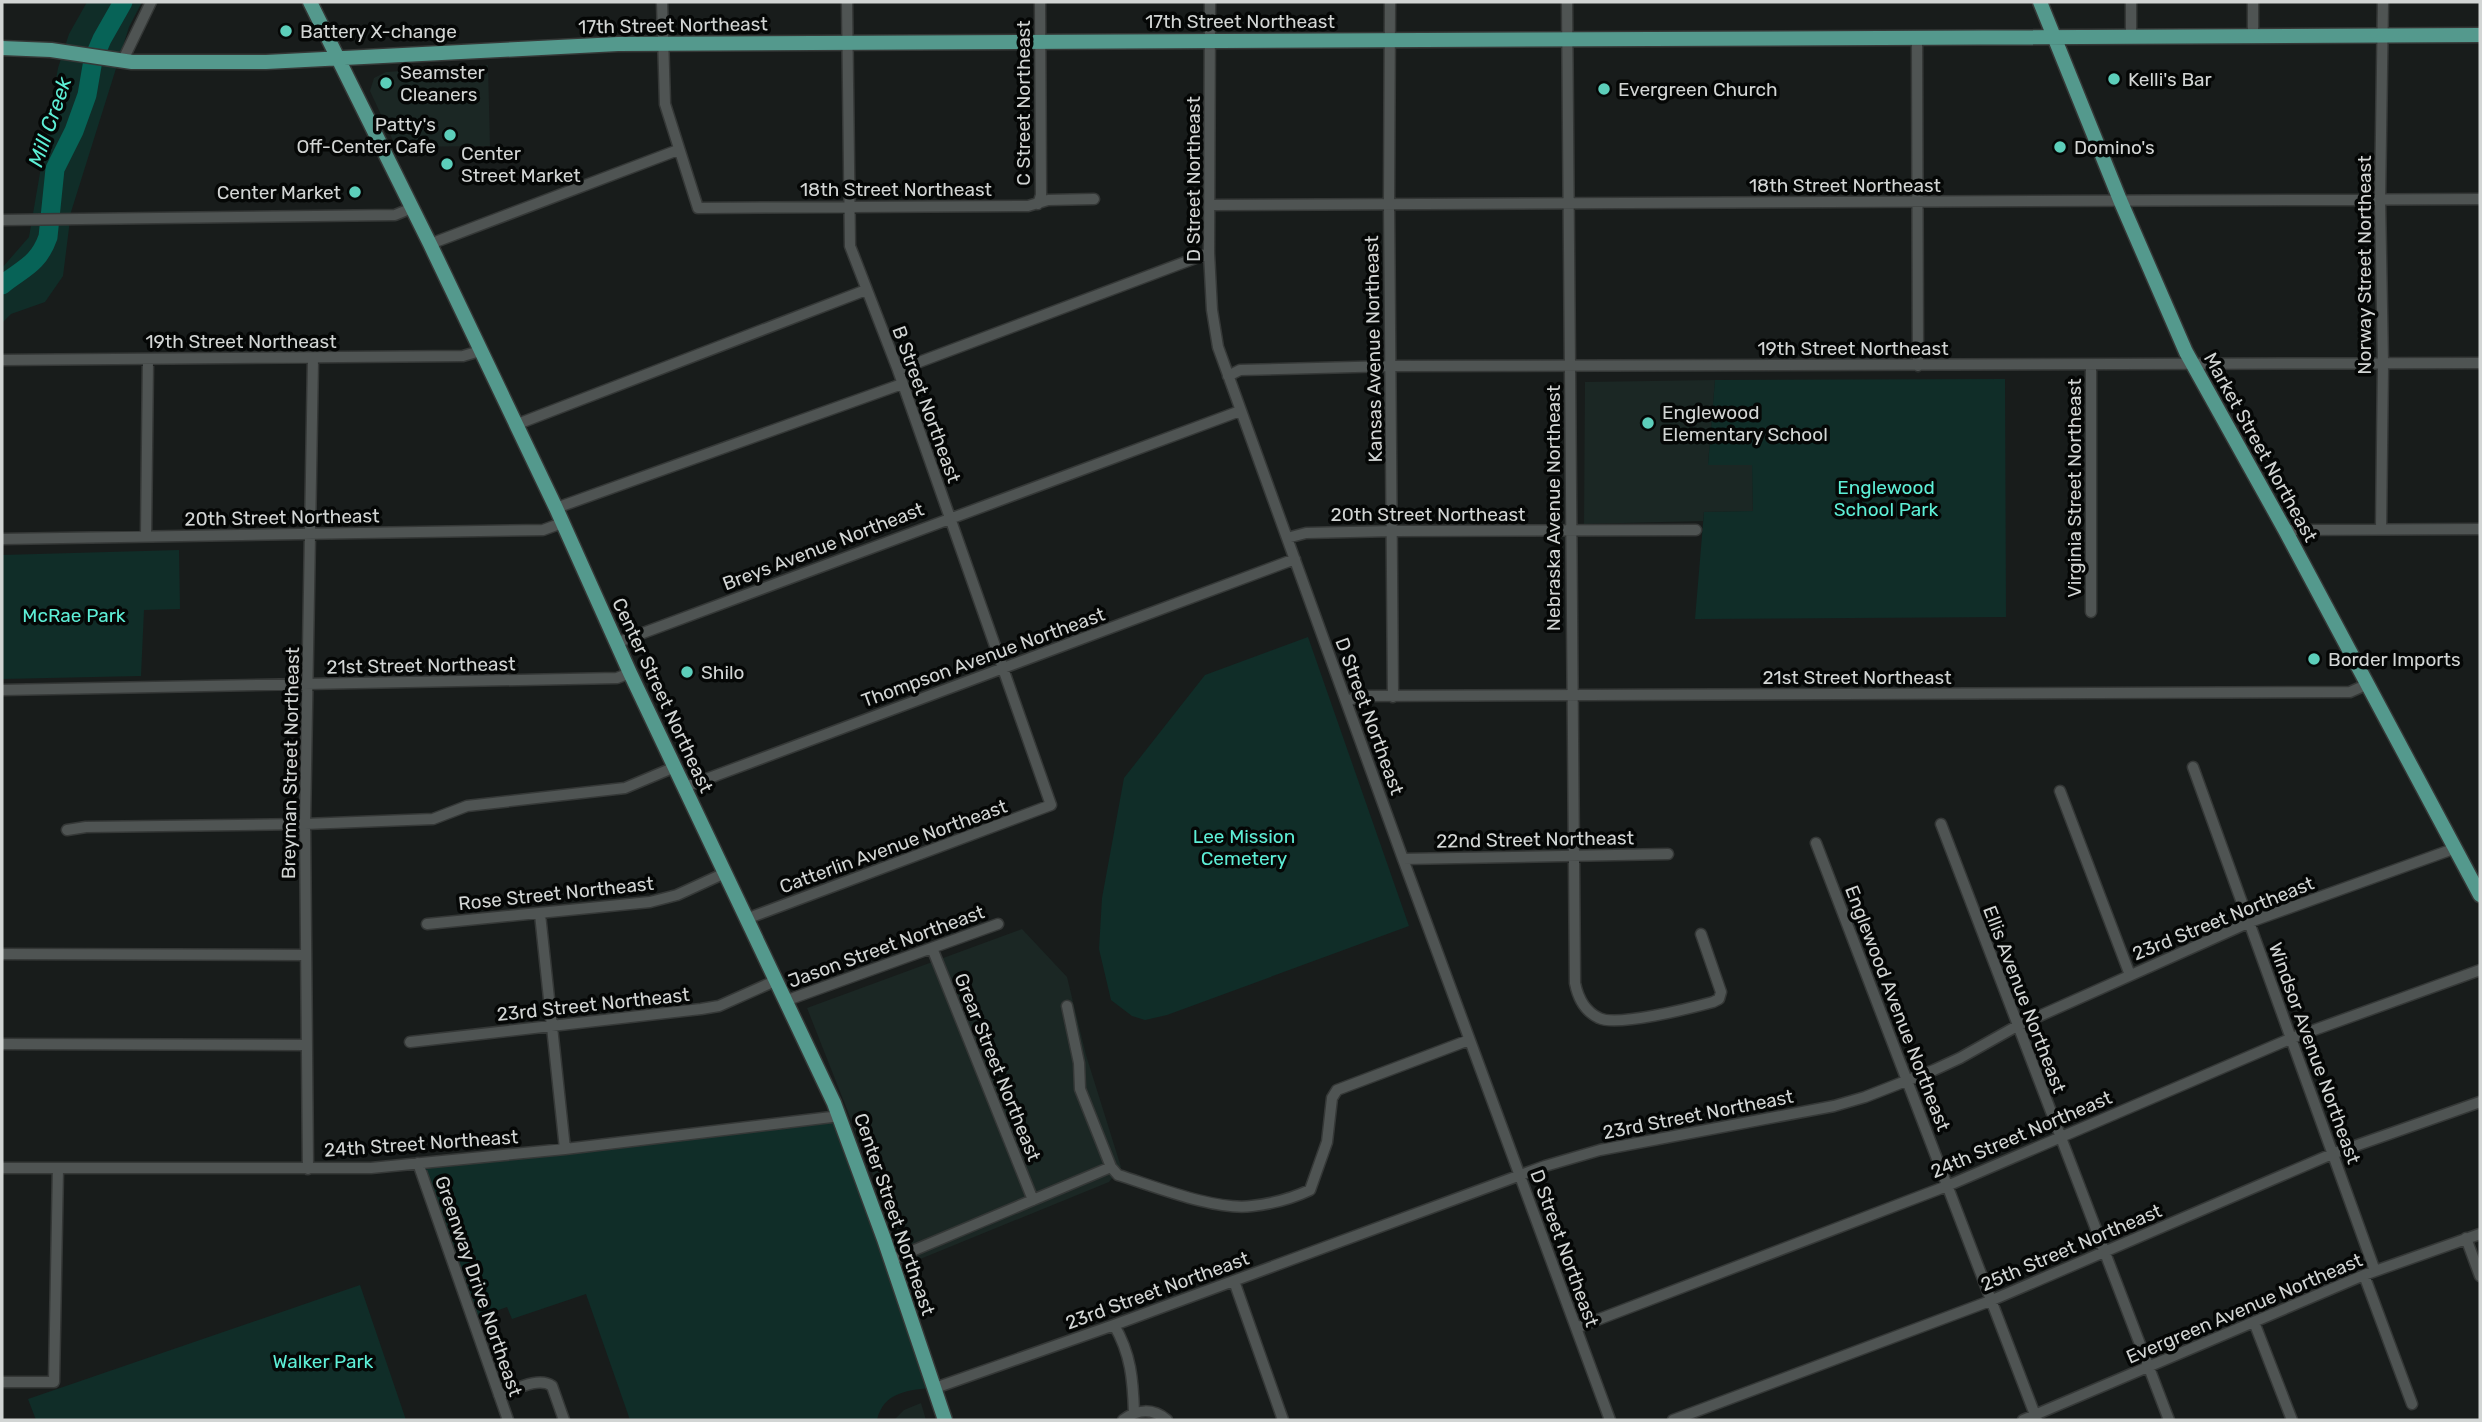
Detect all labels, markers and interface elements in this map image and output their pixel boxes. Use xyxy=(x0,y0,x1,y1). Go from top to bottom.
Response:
street label: 17th Street Northeast xyxy=(1145,10,1335,33)
street label: 17th Street Northeast xyxy=(578,12,769,39)
place label: Battery X-change xyxy=(300,20,457,43)
street label: C Street Northeast xyxy=(1012,20,1035,186)
marker: Battery X-change xyxy=(278,23,294,39)
place label: Seamster Cleaners xyxy=(400,61,486,106)
place label: Kelli's Bar xyxy=(2128,68,2213,91)
marker: Kelli's Bar xyxy=(2106,71,2122,87)
water label: Mill Creek xyxy=(22,72,77,170)
marker: Seamster Cleaners xyxy=(378,75,394,91)
place label: Evergreen Church xyxy=(1618,78,1778,101)
marker: Evergreen Church xyxy=(1596,81,1612,97)
street label: D Street Northeast xyxy=(1182,95,1205,262)
place label: Patty's Off-Center Cafe xyxy=(296,113,436,158)
marker: Patty's Off-Center Cafe xyxy=(442,127,458,143)
place label: Domino's xyxy=(2074,136,2155,159)
marker: Domino's xyxy=(2052,139,2068,155)
place label: Center Street Market xyxy=(461,142,581,187)
street label: Norway Street Northeast xyxy=(2353,155,2376,375)
marker: Center Street Market xyxy=(439,156,455,172)
street label: 18th Street Northeast xyxy=(1749,174,1942,197)
street label: 18th Street Northeast xyxy=(800,178,993,201)
place label: Center Market xyxy=(217,181,342,204)
marker: Center Market xyxy=(347,184,363,200)
street label: Kansas Avenue Northeast xyxy=(1360,235,1387,463)
street label: B Street Northeast xyxy=(887,322,966,486)
street label: 19th Street Northeast xyxy=(145,330,337,353)
street label: 19th Street Northeast xyxy=(1757,337,1949,360)
street label: Market Street Northeast xyxy=(2199,349,2323,546)
street label: Virginia Street Northeast xyxy=(2063,378,2086,598)
street label: Nebraska Avenue Northeast xyxy=(1542,384,1565,631)
place label: Englewood Elementary School xyxy=(1662,401,1828,446)
marker: Englewood Elementary School xyxy=(1640,415,1656,431)
park label: Englewood School Park xyxy=(1834,476,1938,521)
street label: Breys Avenue Northeast xyxy=(719,497,928,596)
street label: 20th Street Northeast xyxy=(1330,503,1526,526)
street label: 20th Street Northeast xyxy=(184,504,380,531)
street label: Center Street Northeast xyxy=(607,594,718,797)
street label: Thompson Avenue Northeast xyxy=(858,602,1109,712)
park label: McRae Park xyxy=(22,604,126,627)
street label: D Street Northeast xyxy=(1330,634,1409,799)
street label: Breyman Street Northeast xyxy=(277,646,304,879)
place label: Border Imports xyxy=(2328,648,2461,671)
marker: Border Imports xyxy=(2306,651,2322,667)
street label: 21st Street Northeast xyxy=(326,652,516,679)
place label: Shilo xyxy=(701,661,745,684)
marker: Shilo xyxy=(679,664,695,680)
street label: 21st Street Northeast xyxy=(1762,666,1952,689)
street label: Catterlin Avenue Northeast xyxy=(776,794,1011,898)
park label: Lee Mission Cemetery xyxy=(1193,825,1295,870)
street label: 22nd Street Northeast xyxy=(1436,826,1635,853)
street label: 23rd Street Northeast xyxy=(2129,871,2318,965)
street label: Rose Street Northeast xyxy=(457,872,655,915)
street label: Englewood Avenue Northeast xyxy=(1840,882,1955,1135)
street label: Jason Street Northeast xyxy=(785,900,988,993)
street label: Ellis Avenue Northeast xyxy=(1978,902,2071,1097)
street label: Windsor Avenue Northeast xyxy=(2264,939,2366,1168)
street label: Grear Street Northeast xyxy=(949,970,1046,1165)
street label: 23rd Street Northeast xyxy=(496,983,691,1026)
street label: 23rd Street Northeast xyxy=(1601,1085,1796,1144)
street label: 24th Street Northeast xyxy=(1927,1086,2116,1183)
street label: Center Street Northeast xyxy=(849,1110,940,1319)
street label: 24th Street Northeast xyxy=(323,1125,519,1162)
street label: D Street Northeast xyxy=(1525,1166,1604,1331)
street label: Greenway Drive Northeast xyxy=(430,1173,527,1400)
street label: 25th Street Northeast xyxy=(1977,1199,2166,1296)
street label: 23rd Street Northeast xyxy=(1062,1246,1253,1334)
street label: Evergreen Avenue Northeast xyxy=(2123,1248,2366,1369)
park label: Walker Park xyxy=(273,1350,374,1373)

